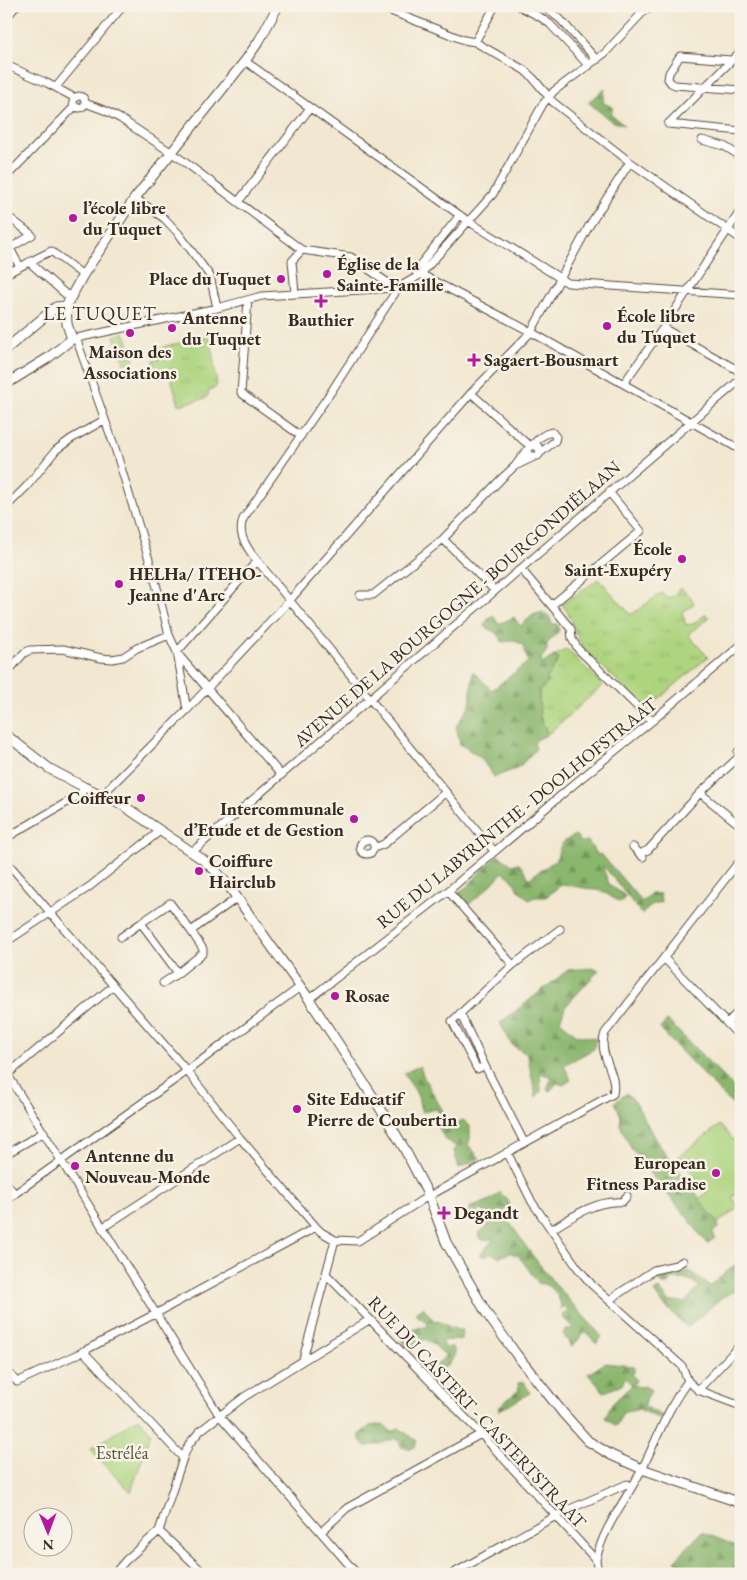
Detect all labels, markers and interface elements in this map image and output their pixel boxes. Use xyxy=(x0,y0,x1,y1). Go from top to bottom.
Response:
place label: l’école libre du Tuquet xyxy=(83,196,166,240)
marker: l’école libre du Tuquet xyxy=(67,212,79,224)
place label: Église de la Sainte-Famille xyxy=(337,252,444,296)
place label: Place du Tuquet xyxy=(149,267,271,290)
marker: Église de la Sainte-Famille xyxy=(321,268,333,280)
marker: Place du Tuquet xyxy=(275,273,287,285)
marker: Bauthier xyxy=(315,295,327,307)
district label: LE TUQUET xyxy=(43,301,157,326)
place label: École libre du Tuquet xyxy=(617,304,696,348)
place label: Antenne du Tuquet xyxy=(181,306,261,350)
place label: Bauthier xyxy=(288,308,355,331)
marker: École libre du Tuquet xyxy=(601,320,613,332)
marker: Antenne du Tuquet xyxy=(166,322,178,334)
marker: Maison des Associations xyxy=(124,327,136,339)
place label: Maison des Associations xyxy=(82,340,177,384)
place label: Sagaert-Bousmart xyxy=(484,348,619,371)
marker: Sagaert-Bousmart xyxy=(468,354,480,366)
street label: AVENUE DE LA BOURGOGNE - BOURGONDIËLAAN xyxy=(288,455,625,752)
place label: École Saint-Exupéry xyxy=(565,537,672,581)
marker: École Saint-Exupéry xyxy=(676,553,688,565)
place label: HELHa/ ITEHO- Jeanne d'Arc xyxy=(127,562,262,606)
marker: HELHa/ ITEHO- Jeanne d'Arc xyxy=(113,578,125,590)
street label: RUE DU LABYRINTHE - DOOLHOFSTRAAT xyxy=(372,692,662,933)
place label: Coiffeur xyxy=(67,786,132,809)
marker: Coiffeur xyxy=(135,792,147,804)
place label: Intercommunale d’Etude et de Gestion xyxy=(184,797,344,841)
marker: Intercommunale d’Etude et de Gestion xyxy=(348,813,360,825)
place label: Coiffure Hairclub xyxy=(209,849,276,893)
marker: Coiffure Hairclub xyxy=(193,865,205,877)
place label: Rosae xyxy=(345,984,390,1007)
marker: Rosae xyxy=(329,990,341,1002)
place label: Site Educatif Pierre de Coubertin xyxy=(307,1087,457,1131)
marker: Site Educatif Pierre de Coubertin xyxy=(291,1103,303,1115)
place label: Antenne du Nouveau-Monde xyxy=(84,1144,211,1188)
place label: European Fitness Paradise xyxy=(586,1151,706,1195)
marker: Antenne du Nouveau-Monde xyxy=(69,1160,81,1172)
marker: European Fitness Paradise xyxy=(710,1167,722,1179)
place label: Degandt xyxy=(454,1201,519,1224)
marker: Degandt xyxy=(438,1207,450,1219)
street label: RUE DU CASTERT - CASTERTSTRAAT xyxy=(363,1291,592,1533)
park label: Estréléa xyxy=(95,1441,149,1464)
north arrow xyxy=(22,1508,72,1558)
text: N xyxy=(42,1536,54,1554)

